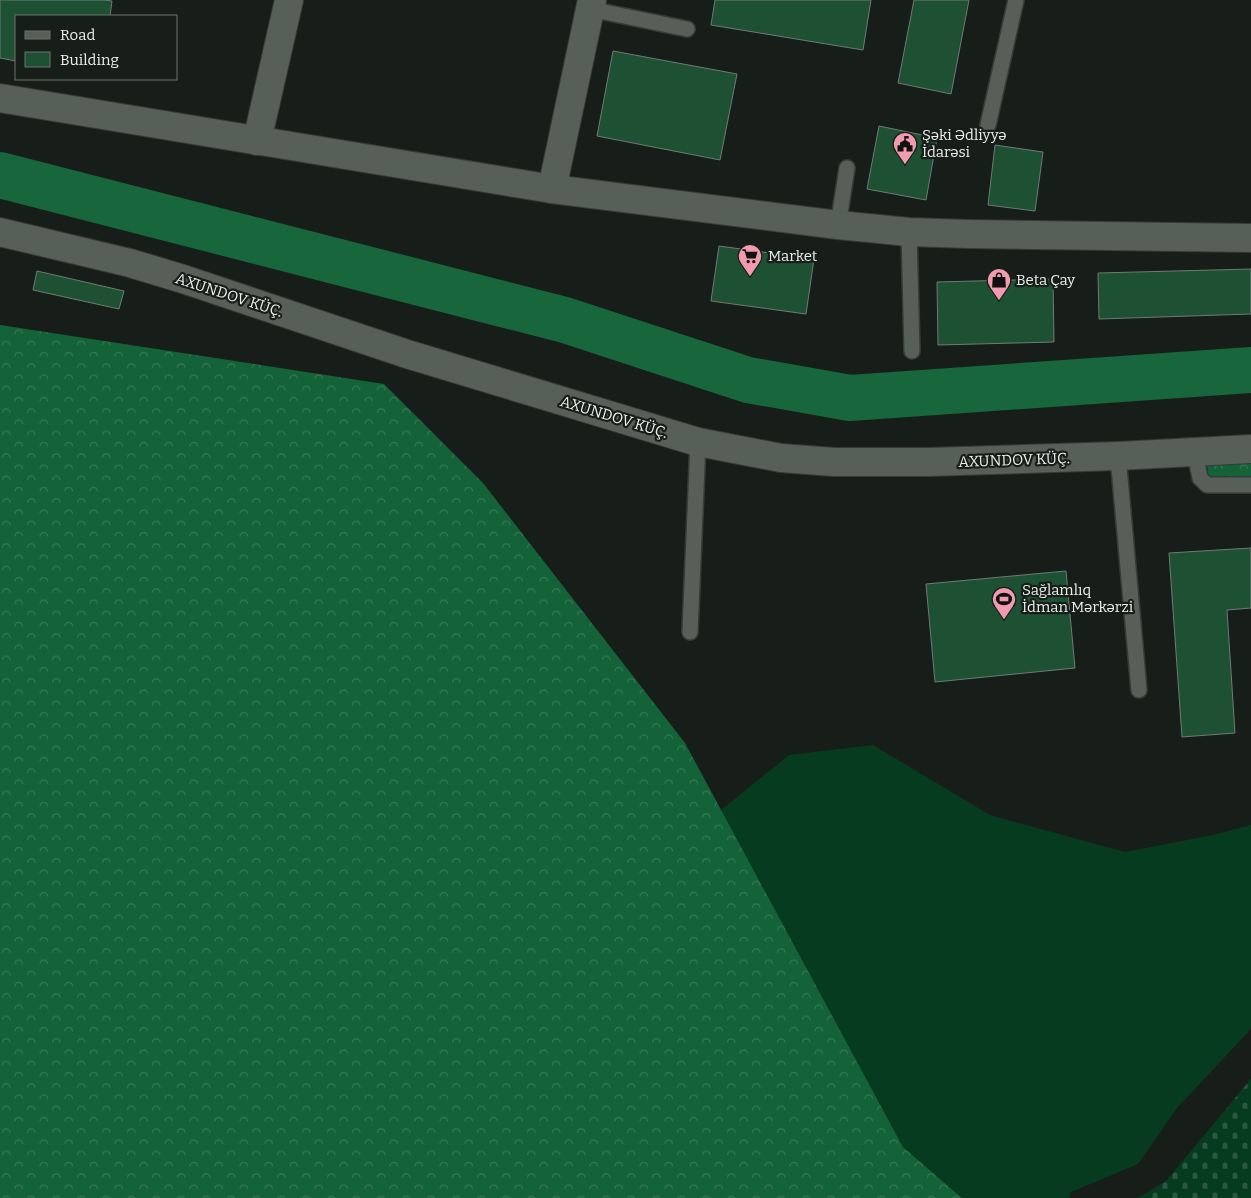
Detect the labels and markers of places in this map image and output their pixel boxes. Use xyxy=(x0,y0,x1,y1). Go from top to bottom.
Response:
place label: Şəki Ədliyyə İdarəsi xyxy=(922,126,1007,161)
public building icon: Şəki Ədliyyə İdarəsi xyxy=(892,131,918,165)
supermarket icon: Market xyxy=(737,243,763,277)
place label: Market xyxy=(768,247,818,265)
shop icon: Beta Çay xyxy=(986,267,1012,301)
place label: Beta Çay xyxy=(1016,271,1075,289)
place label: Sağlamlıq İdman Mərkərzi xyxy=(1022,581,1134,616)
sports icon: Sağlamlıq İdman Mərkərzi xyxy=(991,586,1017,620)

